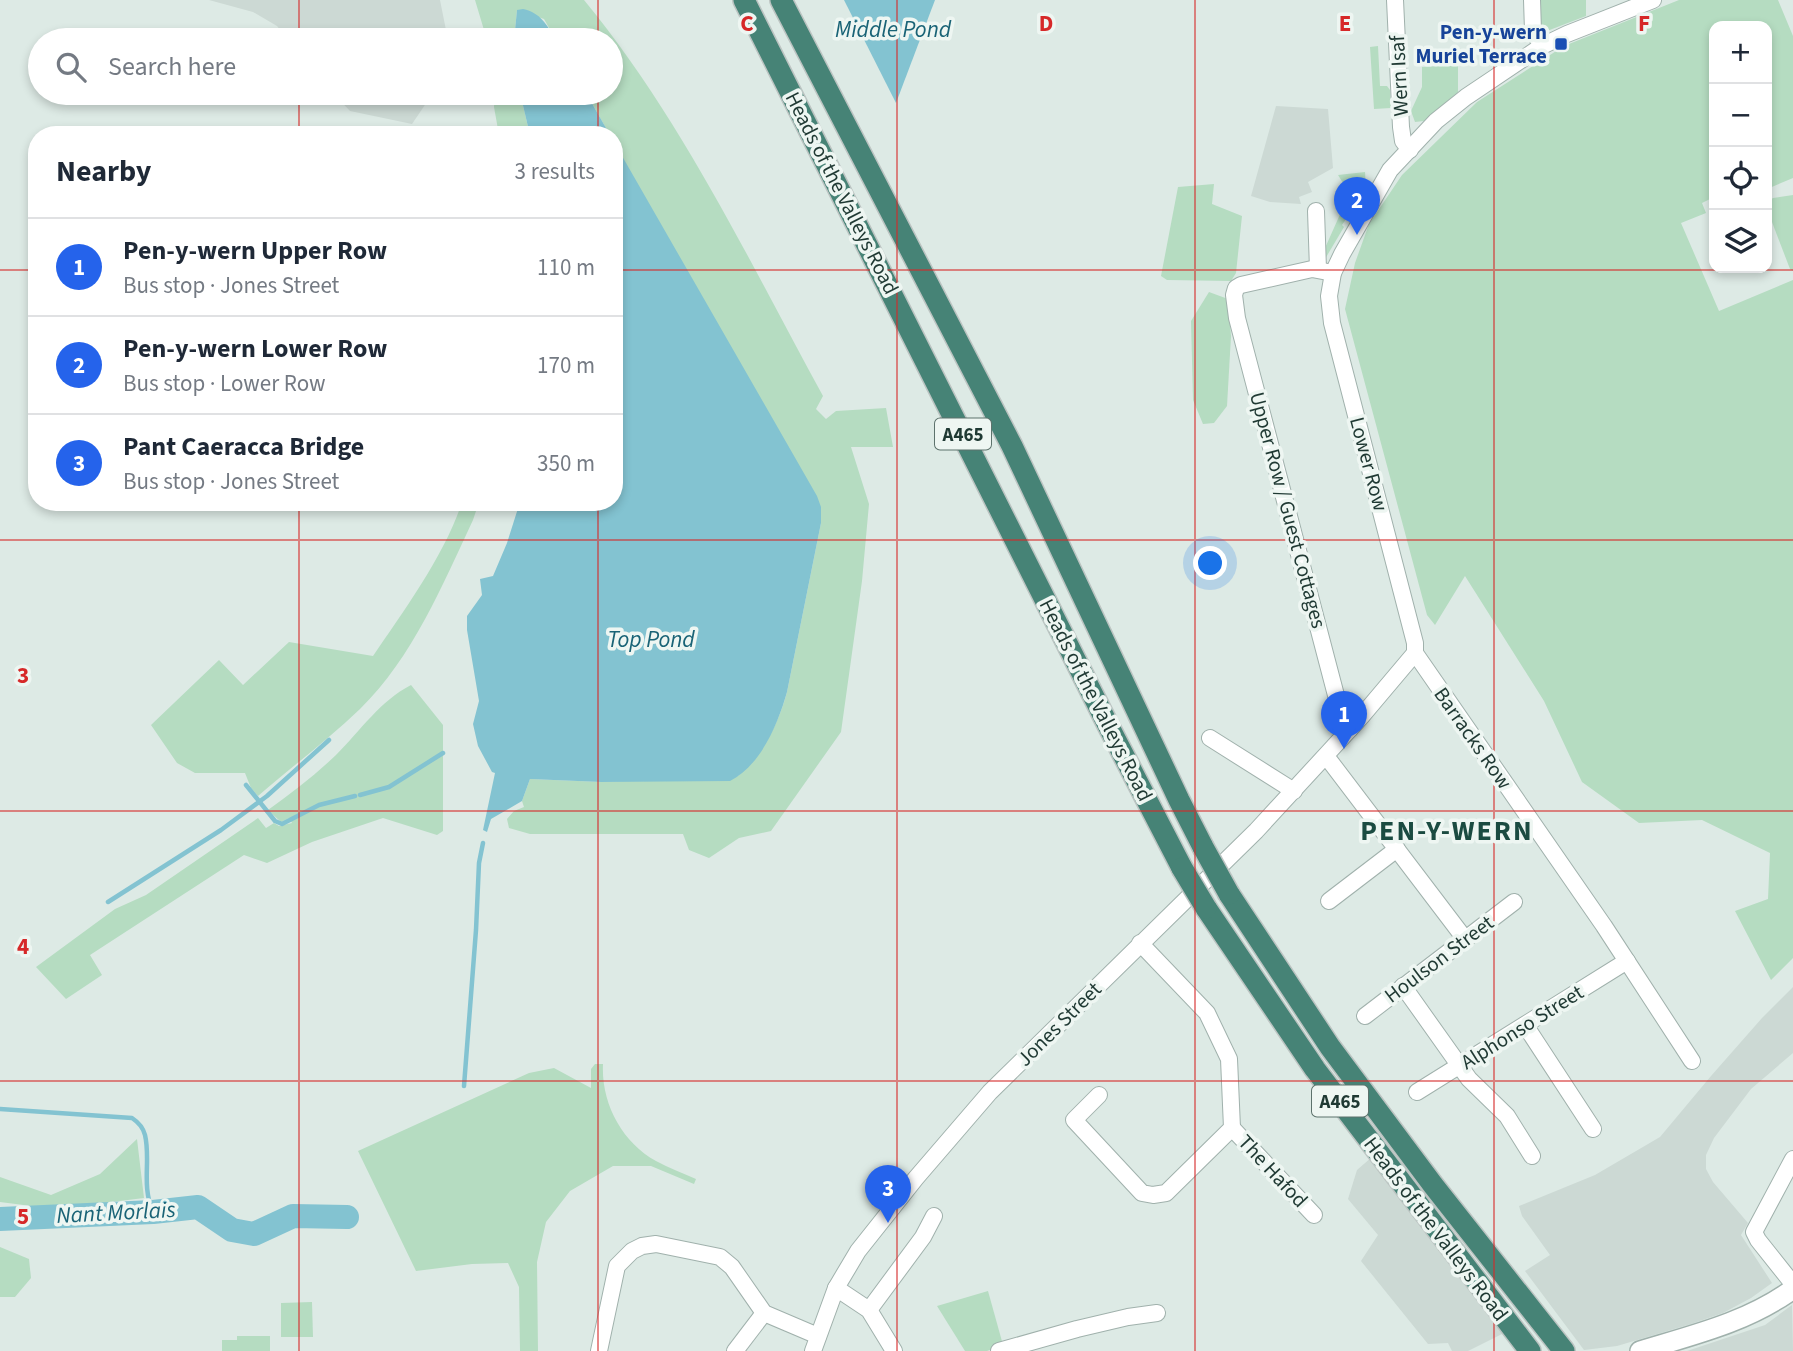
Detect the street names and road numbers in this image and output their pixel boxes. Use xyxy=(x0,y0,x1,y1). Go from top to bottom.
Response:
street label: Wern Isaf xyxy=(1382,34,1416,117)
street label: Heads of the Valleys Road xyxy=(778,86,906,300)
street label: Upper Row / Guest Cottages xyxy=(1242,388,1334,632)
street label: Lower Row xyxy=(1342,414,1396,514)
road number: A465 xyxy=(935,418,991,449)
street label: Heads of the Valleys Road xyxy=(1032,593,1160,807)
street label: Barracks Row xyxy=(1427,681,1519,795)
street label: Houlson Street xyxy=(1378,908,1500,1010)
street label: Jones Street xyxy=(1010,975,1108,1073)
street label: Alphonso Street xyxy=(1455,977,1589,1077)
road number: A465 xyxy=(1312,1086,1368,1116)
street label: The Hafod xyxy=(1231,1128,1315,1214)
street label: Heads of the Valleys Road xyxy=(1357,1131,1515,1327)

